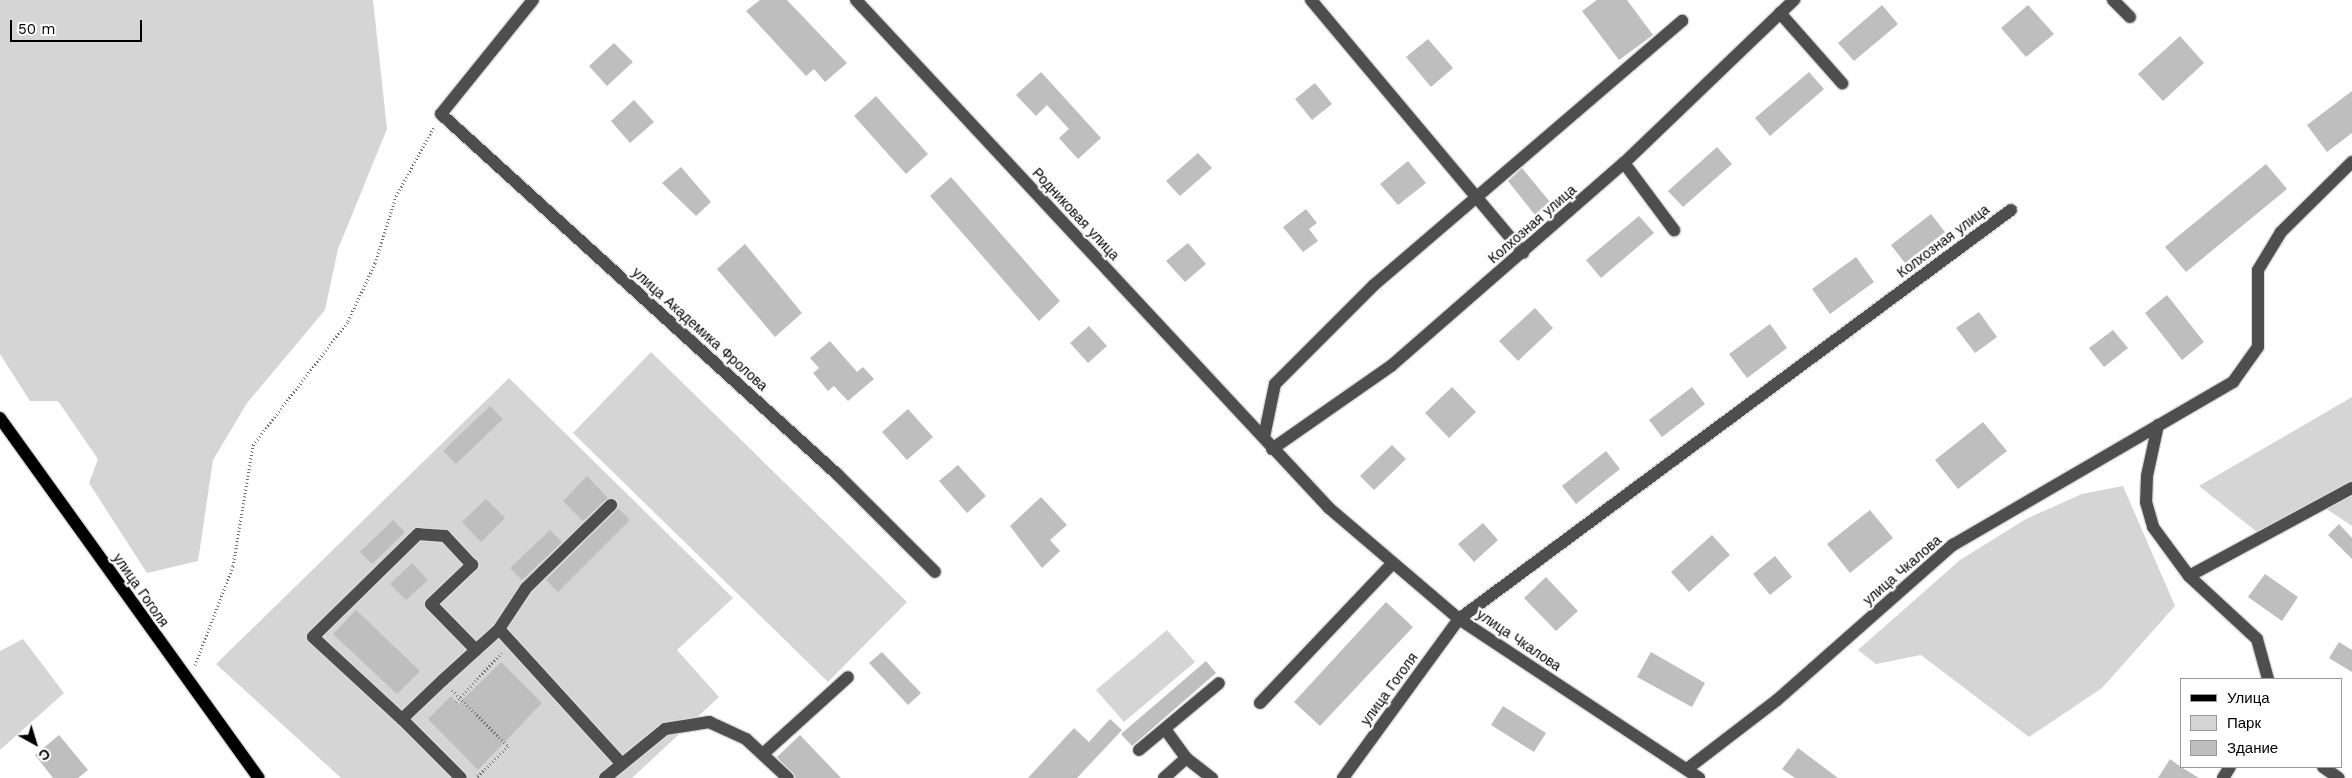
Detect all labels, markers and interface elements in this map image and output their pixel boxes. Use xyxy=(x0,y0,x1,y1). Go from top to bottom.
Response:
scale bar xyxy=(12,10,145,42)
text: 50 m xyxy=(18,20,55,38)
street label: Родниковая улица xyxy=(1029,164,1123,264)
street label: Колхозная улица xyxy=(1485,181,1579,267)
street label: Колхозная улица xyxy=(1894,201,1992,281)
street label: улица Академика Фролова xyxy=(629,264,771,394)
street label: улица Чкалова xyxy=(1860,532,1944,608)
street label: улица Гоголя xyxy=(110,550,172,630)
street label: улица Чкалова xyxy=(1474,606,1564,674)
street label: улица Гоголя xyxy=(1357,649,1421,729)
legend xyxy=(2180,678,2342,768)
text: Улица xyxy=(2227,689,2270,707)
text: Парк xyxy=(2227,714,2261,732)
north arrow xyxy=(10,718,60,768)
text: Здание xyxy=(2227,739,2278,757)
text: С xyxy=(35,745,53,764)

